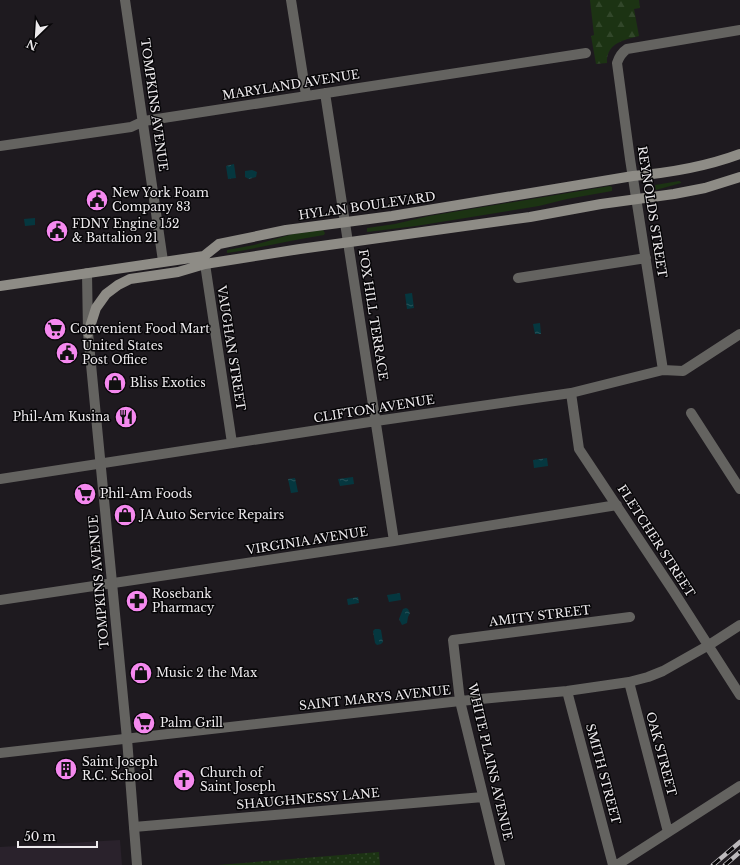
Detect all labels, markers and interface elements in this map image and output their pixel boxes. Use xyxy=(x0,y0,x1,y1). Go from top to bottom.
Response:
north arrow xyxy=(16,16,56,56)
text: N xyxy=(24,36,39,54)
street label: TOMPKINS AVENUE xyxy=(138,37,171,173)
street label: MARYLAND AVENUE xyxy=(221,66,361,103)
street label: REYNOLDS STREET xyxy=(635,145,670,279)
place label: New York Foam Company 83 xyxy=(112,185,209,214)
public building icon: New York Foam Company 83 xyxy=(84,187,110,213)
street label: HYLAN BOULEVARD xyxy=(297,188,436,223)
place label: FDNY Engine 152 & Battalion 21 xyxy=(72,216,180,245)
public building icon: FDNY Engine 152 & Battalion 21 xyxy=(44,218,70,244)
street label: FOX HILL TERRACE xyxy=(356,248,391,382)
street label: VAUGHAN STREET xyxy=(214,283,249,412)
supermarket icon: Convenient Food Mart xyxy=(42,316,68,342)
place label: Convenient Food Mart xyxy=(70,321,210,336)
place label: United States Post Office xyxy=(82,338,163,367)
public building icon: United States Post Office xyxy=(54,340,80,366)
shop icon: Bliss Exotics xyxy=(102,370,128,396)
place label: Bliss Exotics xyxy=(130,375,206,390)
street label: CLIFTON AVENUE xyxy=(312,391,436,425)
restaurant icon: Phil-Am Kusina xyxy=(113,404,139,430)
place label: Phil-Am Kusina xyxy=(13,409,110,424)
supermarket icon: Phil-Am Foods xyxy=(72,481,98,507)
street label: FLETCHER STREET xyxy=(615,482,699,600)
place label: Phil-Am Foods xyxy=(100,486,192,501)
shop icon: JA Auto Service Repairs xyxy=(112,502,138,528)
place label: JA Auto Service Repairs xyxy=(138,507,284,522)
street label: TOMPKINS AVENUE xyxy=(85,514,112,650)
street label: VIRGINIA AVENUE xyxy=(244,523,369,558)
place label: Rosebank Pharmacy xyxy=(152,586,215,615)
pharmacy icon: Rosebank Pharmacy xyxy=(124,588,150,614)
street label: AMITY STREET xyxy=(487,602,592,629)
shop icon: Music 2 the Max xyxy=(128,660,154,686)
place label: Music 2 the Max xyxy=(156,665,258,680)
street label: WHITE PLAINS AVENUE xyxy=(465,681,516,842)
street label: SAINT MARYS AVENUE xyxy=(298,682,452,713)
supermarket icon: Palm Grill xyxy=(131,710,157,736)
street label: OAK STREET xyxy=(643,710,680,798)
place label: Palm Grill xyxy=(160,715,223,730)
street label: SMITH STREET xyxy=(583,722,624,826)
place label: Saint Joseph R.C. School xyxy=(82,754,158,783)
building icon: Saint Joseph R.C. School xyxy=(53,756,79,782)
place label: Church of Saint Joseph xyxy=(200,765,276,794)
church icon: Church of Saint Joseph xyxy=(171,767,197,793)
street label: SHAUGHNESSY LANE xyxy=(236,785,380,812)
scale bar xyxy=(18,823,97,849)
text: 50 m xyxy=(24,829,56,844)

